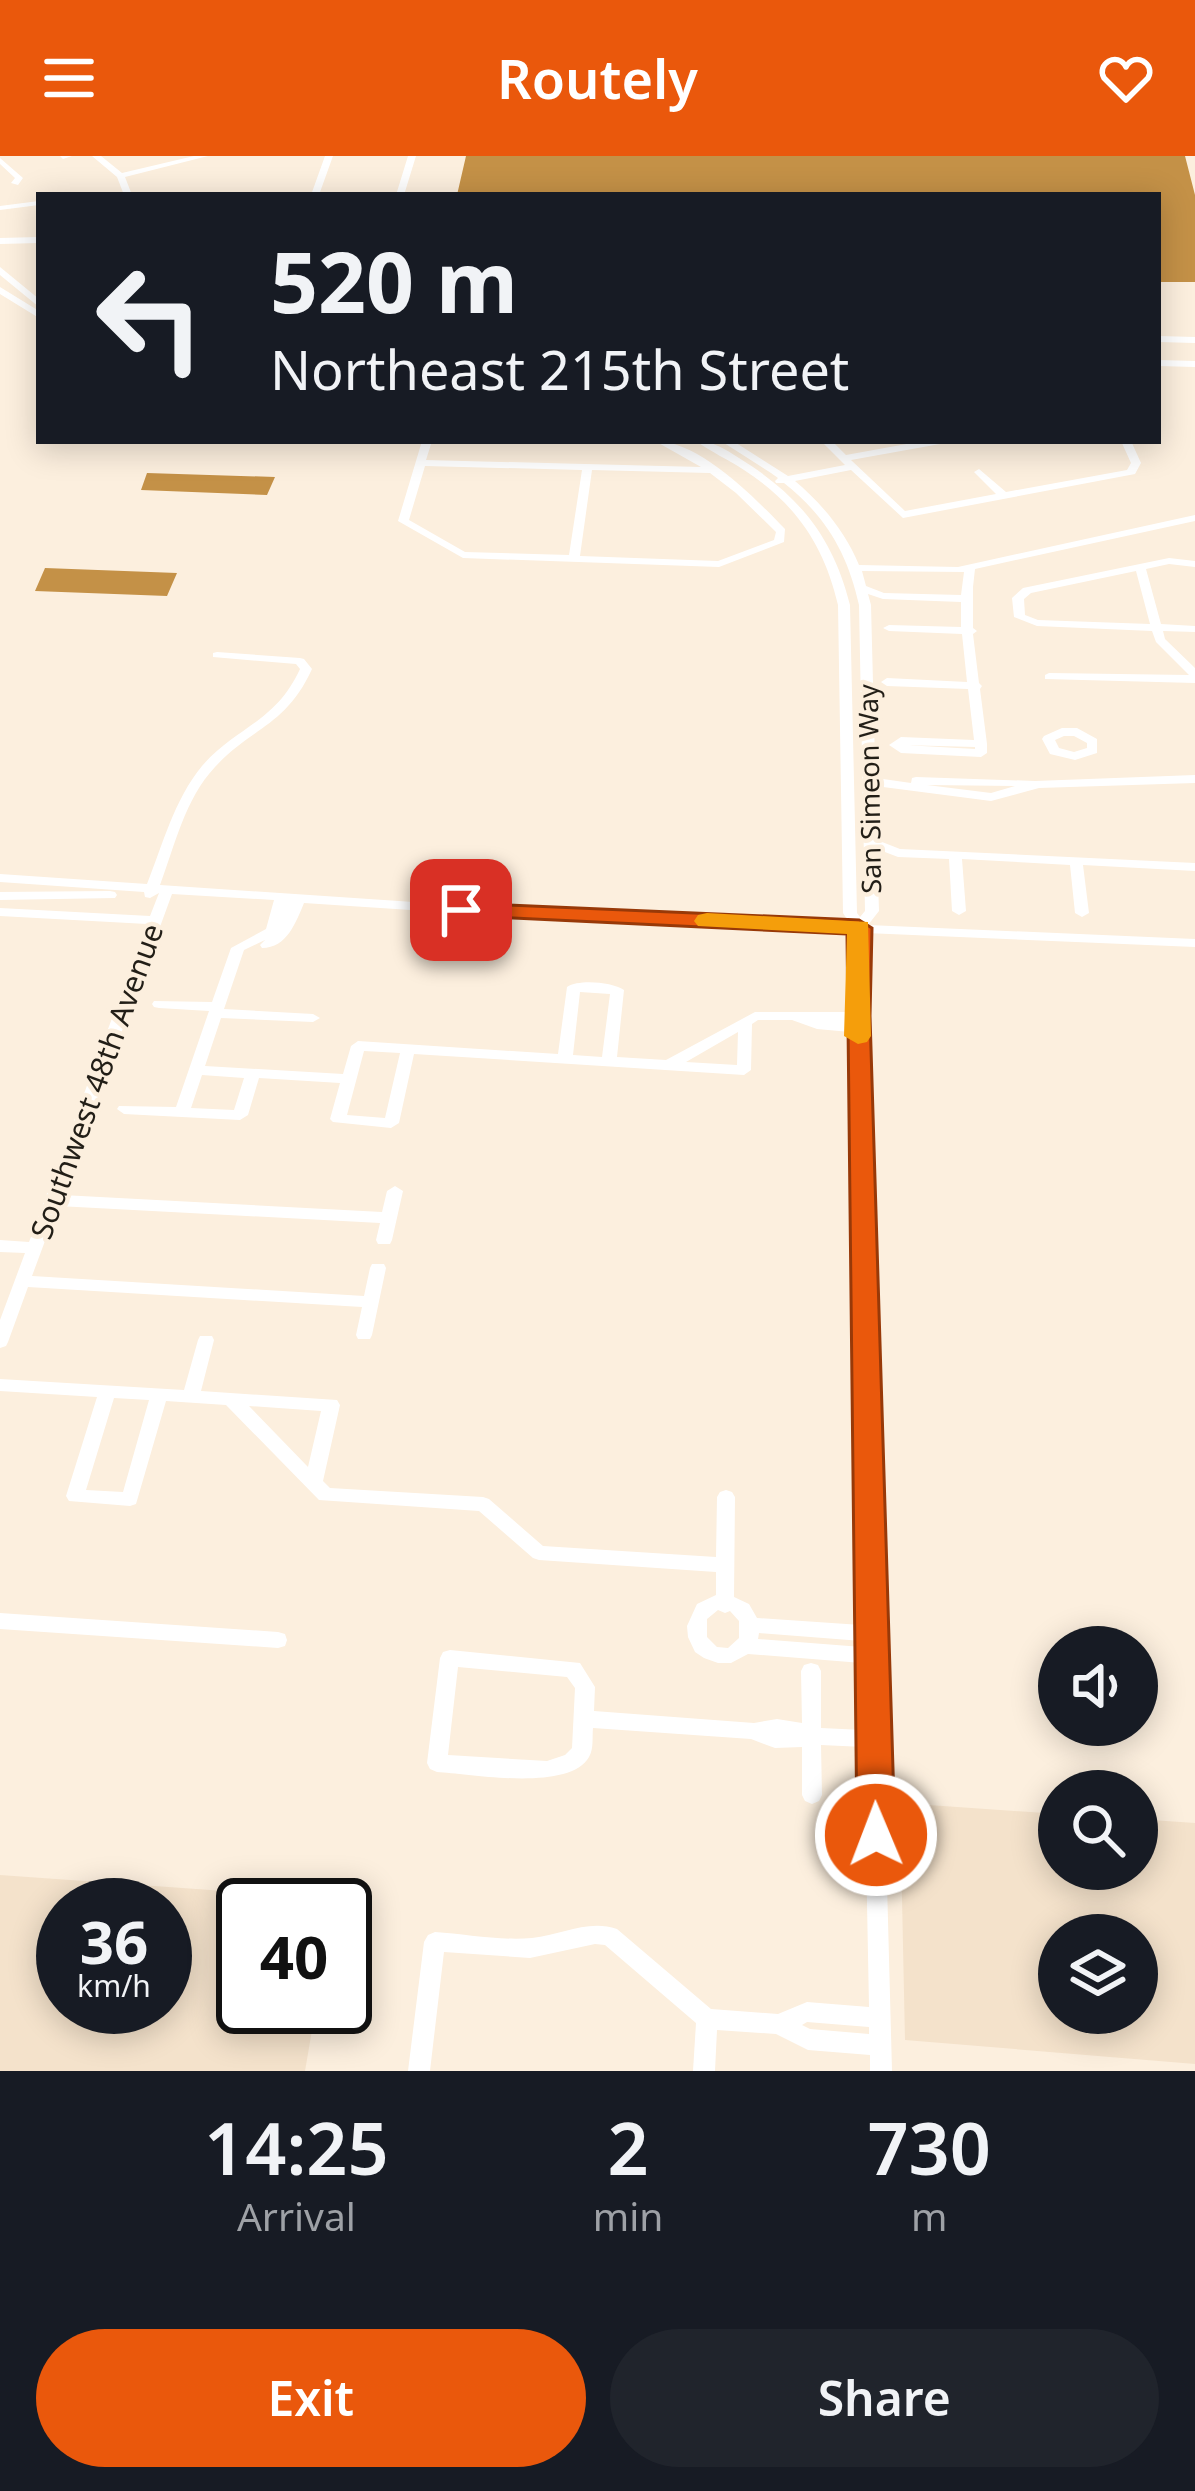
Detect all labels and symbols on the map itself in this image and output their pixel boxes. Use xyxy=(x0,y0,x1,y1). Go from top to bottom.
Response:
street label: San Simeon Way xyxy=(849,684,889,894)
pin xyxy=(410,859,512,961)
street label: Southwest 48th Avenue xyxy=(20,918,172,1244)
position arrow xyxy=(813,1772,939,1898)
speed limit sign: 40 xyxy=(216,1878,372,2034)

